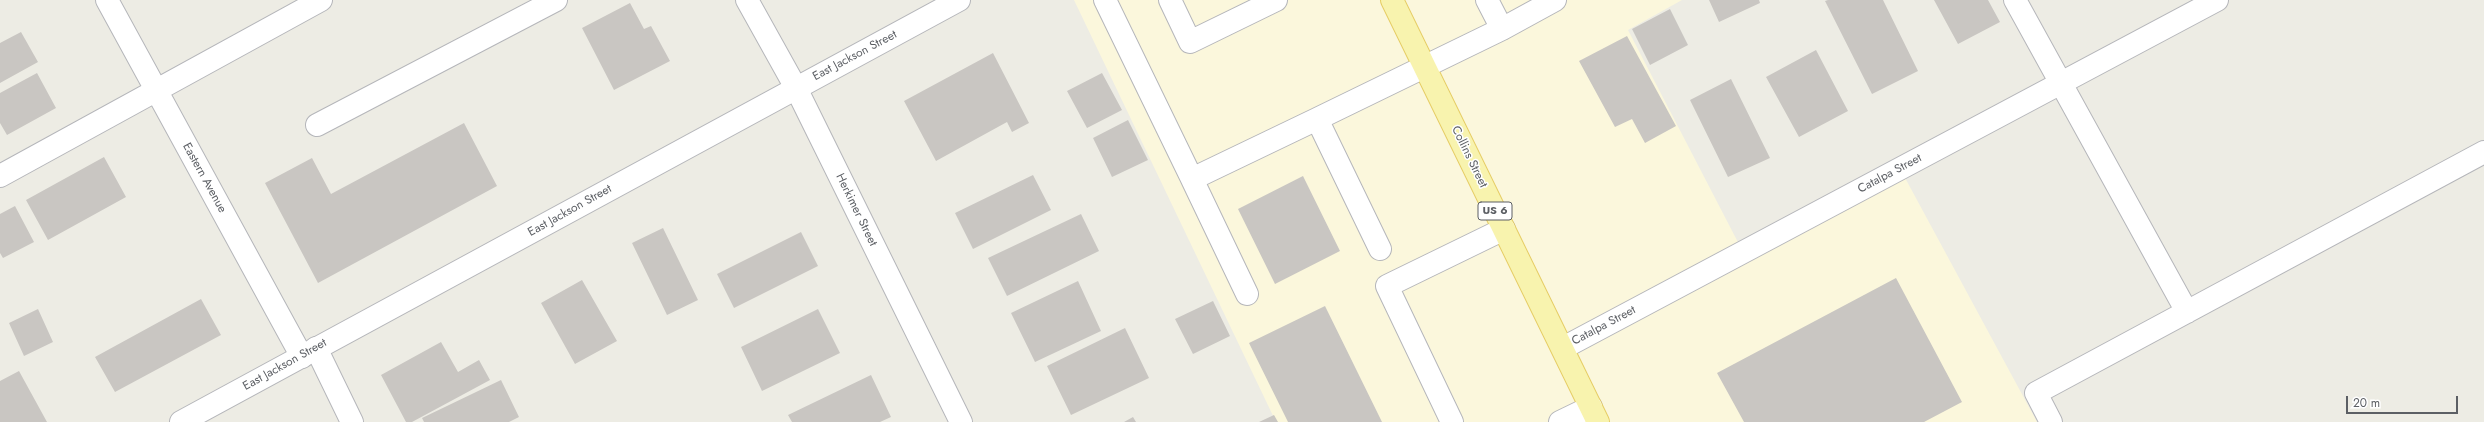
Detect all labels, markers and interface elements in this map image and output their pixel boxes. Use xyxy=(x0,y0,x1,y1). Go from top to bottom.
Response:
street label: East Jackson Street xyxy=(810,28,900,84)
street label: Collins Street xyxy=(1448,124,1490,190)
street label: Eastern Avenue xyxy=(179,141,229,215)
street label: Catalpa Street xyxy=(1856,151,1924,197)
street label: Herkimer Street xyxy=(832,171,880,249)
street label: East Jackson Street xyxy=(526,182,614,240)
road number: US 6 xyxy=(1478,202,1512,220)
street label: Catalpa Street xyxy=(1570,303,1638,349)
street label: East Jackson Street xyxy=(241,336,329,394)
scale bar xyxy=(2348,388,2460,414)
text: 20 m xyxy=(2353,394,2380,412)

